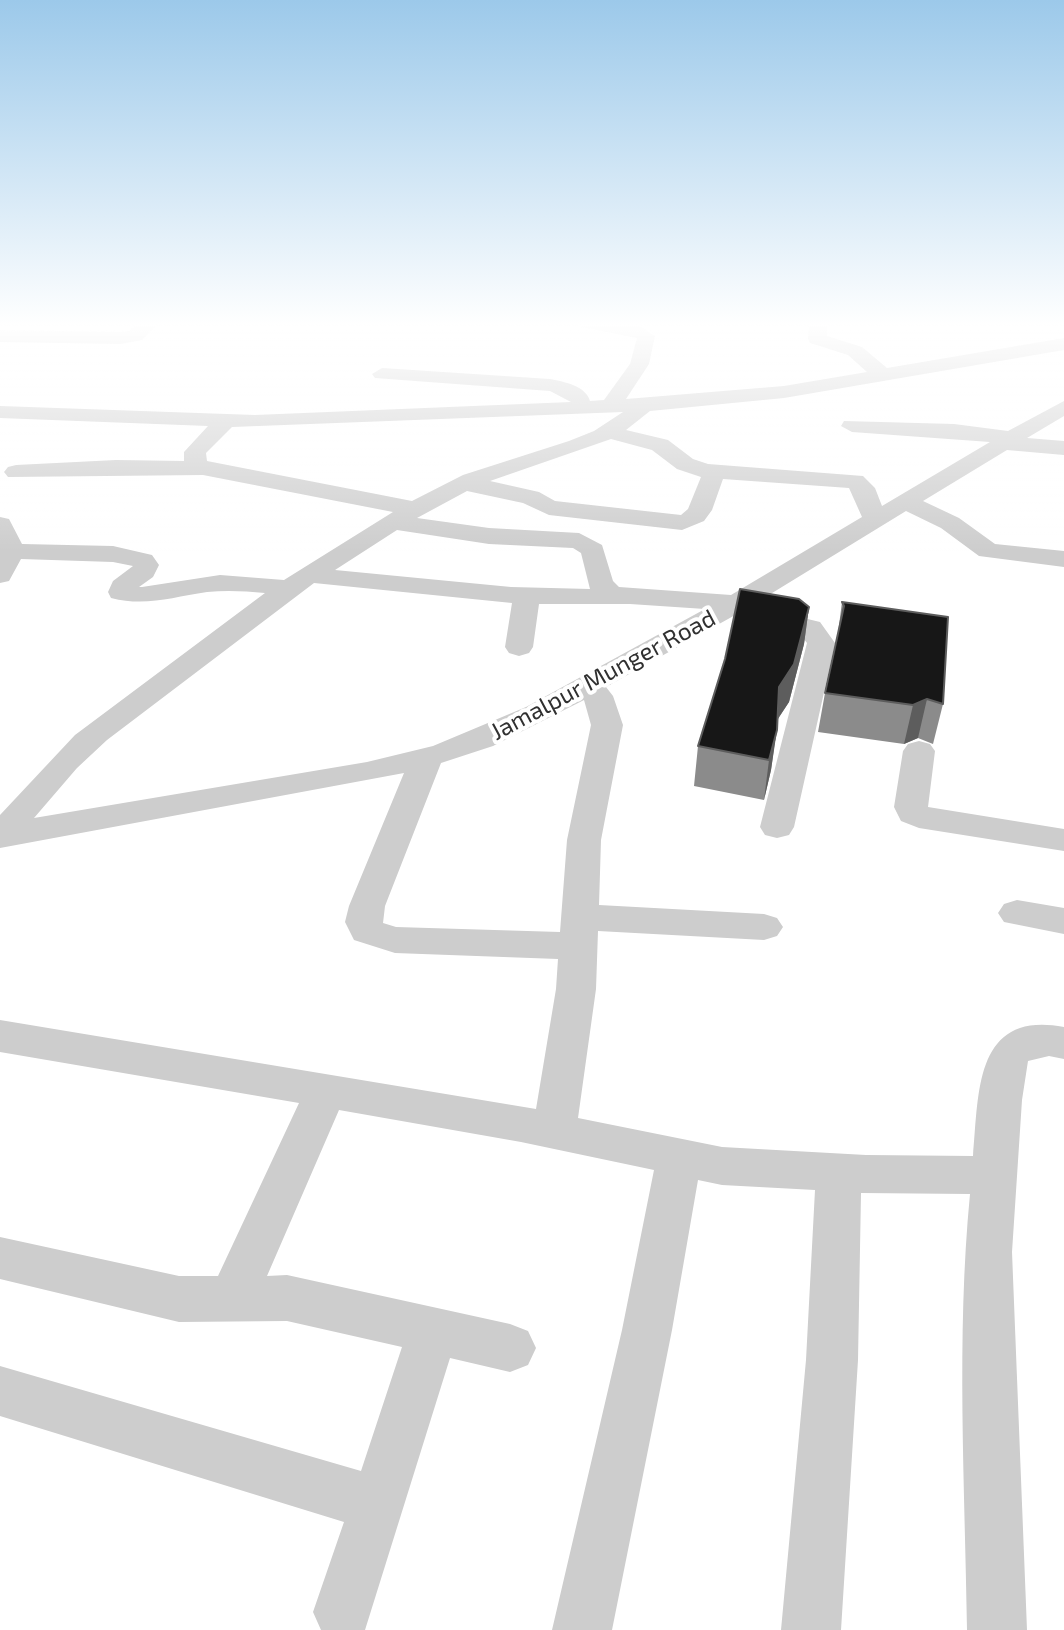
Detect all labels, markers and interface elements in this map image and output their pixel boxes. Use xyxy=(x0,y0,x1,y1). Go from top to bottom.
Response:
street label: Jamalpur Munger Road xyxy=(486,604,720,746)

